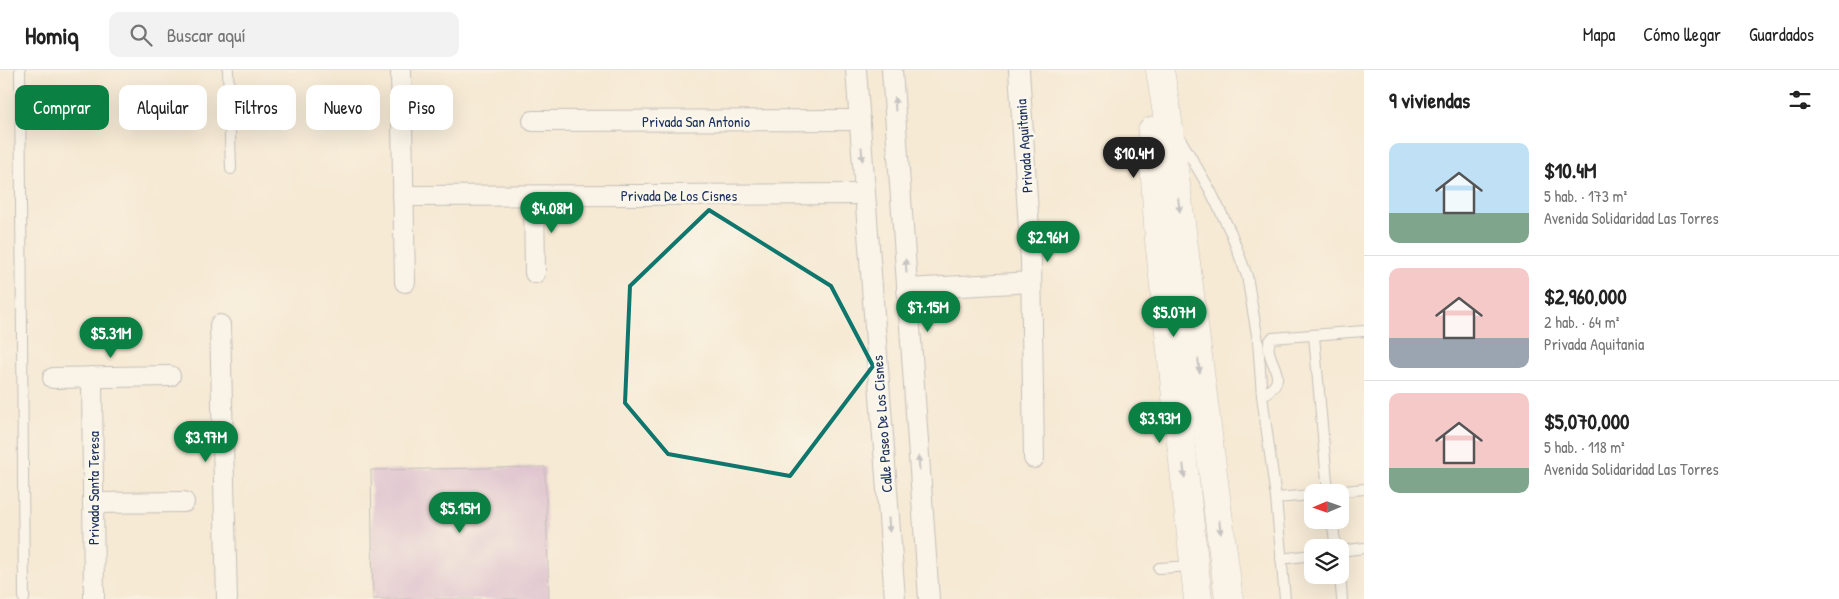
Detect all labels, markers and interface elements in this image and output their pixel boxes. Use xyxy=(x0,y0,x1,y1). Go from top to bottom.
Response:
search box xyxy=(109,12,459,57)
text: Homiq xyxy=(25,19,79,51)
icon: search xyxy=(127,21,155,49)
text: Buscar aquí xyxy=(167,22,246,48)
text: Mapa xyxy=(1583,22,1615,47)
text: Cómo llegar xyxy=(1643,22,1721,47)
text: Guardados xyxy=(1749,22,1814,47)
chip: Comprar xyxy=(15,85,109,130)
chip: Alquilar xyxy=(119,85,207,130)
chip: Filtros xyxy=(217,85,296,130)
chip: Nuevo xyxy=(306,85,380,130)
chip: Piso xyxy=(390,85,453,130)
text: 9 viviendas xyxy=(1389,86,1470,115)
icon: filters xyxy=(1786,86,1814,114)
one-way arrow xyxy=(890,96,898,112)
street label: Privada Aquitania xyxy=(1010,98,1038,194)
street label: Privada San Antonio xyxy=(642,111,750,132)
pin: $10.4M xyxy=(1093,136,1175,179)
text: $10.4M xyxy=(1114,142,1154,164)
one-way arrow xyxy=(858,146,866,162)
text: $10.4M xyxy=(1544,156,1597,185)
icon: home xyxy=(1429,163,1489,223)
street label: Privada De Los Cisnes xyxy=(621,185,738,206)
text: 5 hab. · 173 m² xyxy=(1544,185,1627,207)
pin: $4.08M xyxy=(511,191,593,234)
text: $4.08M xyxy=(531,197,573,219)
one-way arrow xyxy=(1175,197,1183,213)
text: Avenida Solidaridad Las Torres xyxy=(1544,207,1719,229)
pin: $2.96M xyxy=(1007,220,1089,263)
text: $2.96M xyxy=(1028,226,1068,248)
one-way arrow xyxy=(901,258,909,274)
text: $2,960,000 xyxy=(1544,282,1627,311)
icon: home xyxy=(1429,288,1489,348)
pin: $7.15M xyxy=(887,290,969,333)
text: $7.15M xyxy=(907,296,949,318)
pin: $5.07M xyxy=(1133,296,1215,338)
text: $5.07M xyxy=(1153,301,1195,323)
text: 2 hab. · 64 m² xyxy=(1544,311,1619,333)
pin: $5.31M xyxy=(70,316,152,359)
text: $5.31M xyxy=(91,322,131,344)
text: Privada Aquitania xyxy=(1544,333,1644,355)
street label: Calle Paseo De Los Cisnes xyxy=(867,354,897,493)
one-way arrow xyxy=(1195,358,1203,374)
pin: $3.93M xyxy=(1119,402,1201,444)
text: $3.93M xyxy=(1139,407,1181,429)
text: $5,070,000 xyxy=(1544,407,1629,436)
icon: home xyxy=(1429,413,1489,473)
pin: $3.97M xyxy=(165,420,247,463)
text: $3.97M xyxy=(185,426,227,448)
street label: Privada Santa Teresa xyxy=(83,431,104,545)
text: 5 hab. · 118 m² xyxy=(1544,436,1625,458)
one-way arrow xyxy=(915,455,923,471)
text: Avenida Solidaridad Las Torres xyxy=(1544,458,1719,480)
one-way arrow xyxy=(1180,463,1188,479)
north arrow xyxy=(1304,484,1349,529)
map controls xyxy=(1304,484,1349,584)
pin: $5.15M xyxy=(419,492,501,534)
text: $5.15M xyxy=(440,497,480,519)
one-way arrow xyxy=(886,517,894,533)
one-way arrow xyxy=(1216,520,1224,536)
button: layers xyxy=(1304,539,1349,584)

